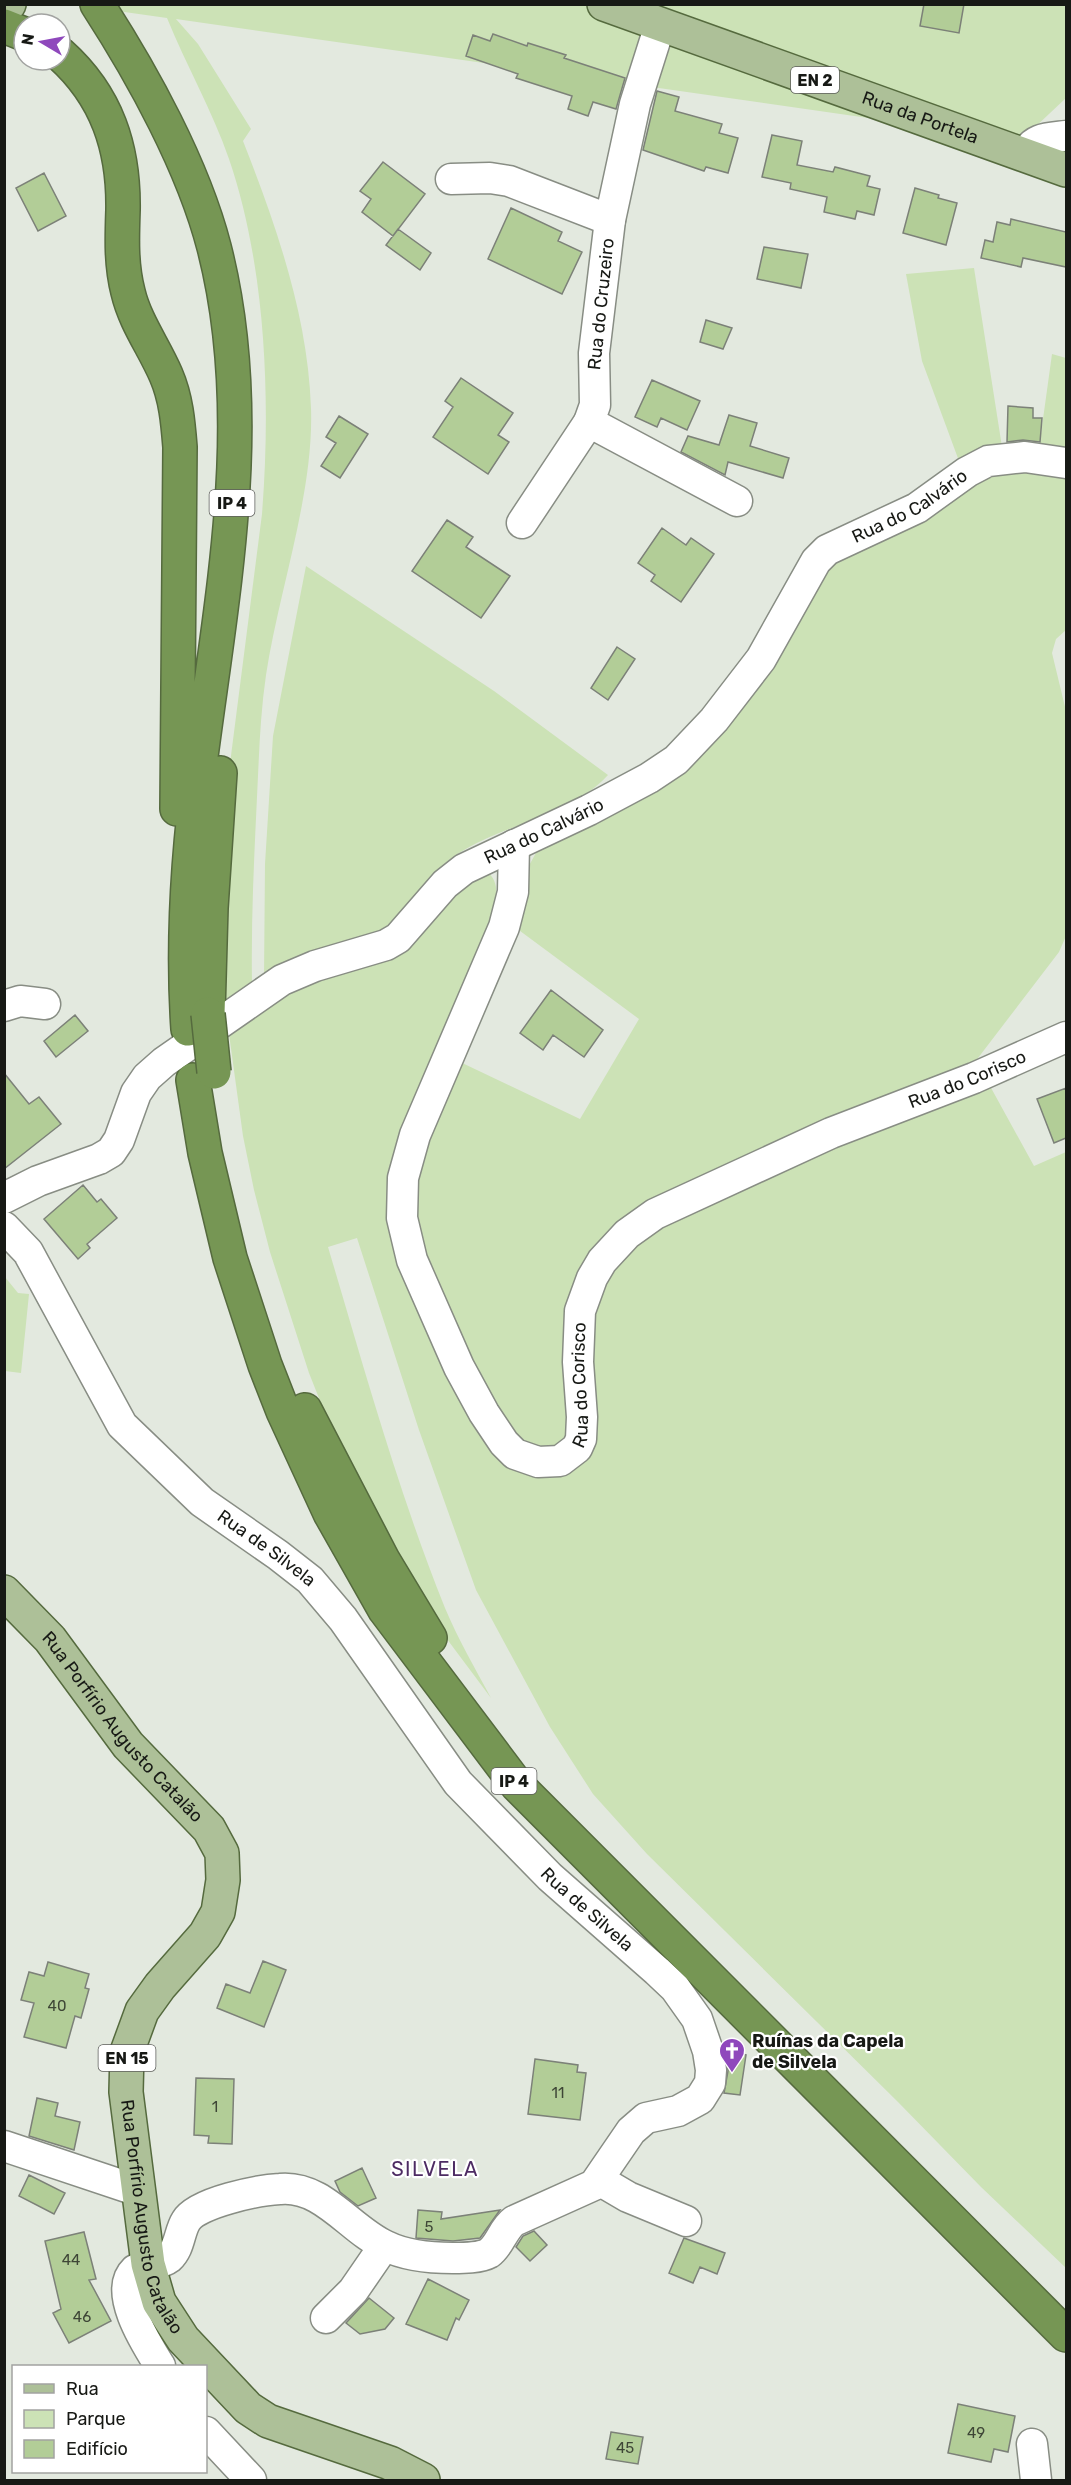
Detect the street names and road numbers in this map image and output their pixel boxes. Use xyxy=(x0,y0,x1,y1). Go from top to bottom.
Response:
road number: EN 2 xyxy=(791,67,839,93)
street label: Rua da Portela xyxy=(859,87,981,149)
street label: Rua do Cruzeiro xyxy=(583,237,619,371)
street label: Rua do Calvário xyxy=(848,464,972,548)
road number: IP 4 xyxy=(210,490,254,516)
street label: Rua do Calvário xyxy=(481,793,608,869)
street label: Rua do Corisco xyxy=(905,1045,1030,1113)
street label: Rua do Corisco xyxy=(567,1322,593,1451)
street label: Rua de Silvela xyxy=(213,1505,320,1591)
street label: Rua Porfírio Augusto Catalão xyxy=(38,1627,208,1827)
road number: IP 4 xyxy=(492,1768,536,1794)
street label: Rua de Silvela xyxy=(536,1863,638,1956)
road number: EN 15 xyxy=(98,2045,156,2071)
street label: Rua Porfírio Augusto Catalão xyxy=(116,2098,188,2338)

